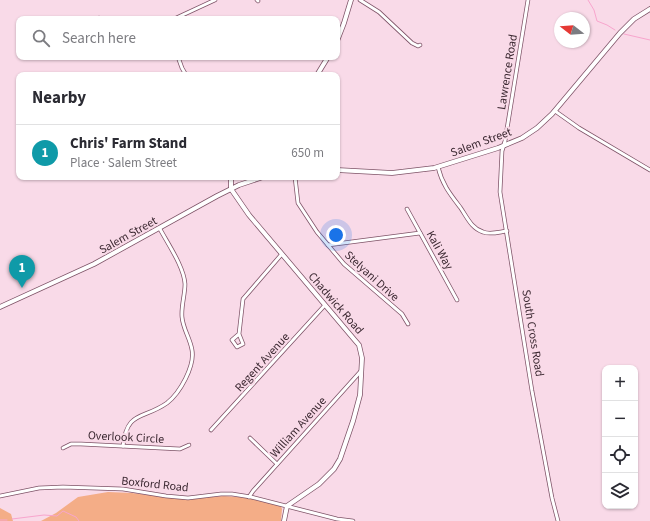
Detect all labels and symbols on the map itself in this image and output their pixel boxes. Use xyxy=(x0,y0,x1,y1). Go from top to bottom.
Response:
north arrow xyxy=(554,12,590,48)
street label: Lawrence Road xyxy=(493,33,522,111)
street label: Salem Street xyxy=(448,124,514,161)
street label: Salem Street xyxy=(96,213,160,258)
your location xyxy=(326,225,346,245)
street label: Kali Way xyxy=(422,228,457,273)
street label: Stelyani Drive xyxy=(341,247,403,306)
pin: 1 xyxy=(9,255,35,288)
street label: Chadwick Road xyxy=(304,269,367,338)
street label: South Cross Road xyxy=(517,288,548,378)
street label: Regent Avenue xyxy=(231,329,294,396)
street label: William Avenue xyxy=(266,393,330,462)
street label: Overlook Circle xyxy=(87,427,165,448)
street label: Boxford Road xyxy=(121,473,189,496)

